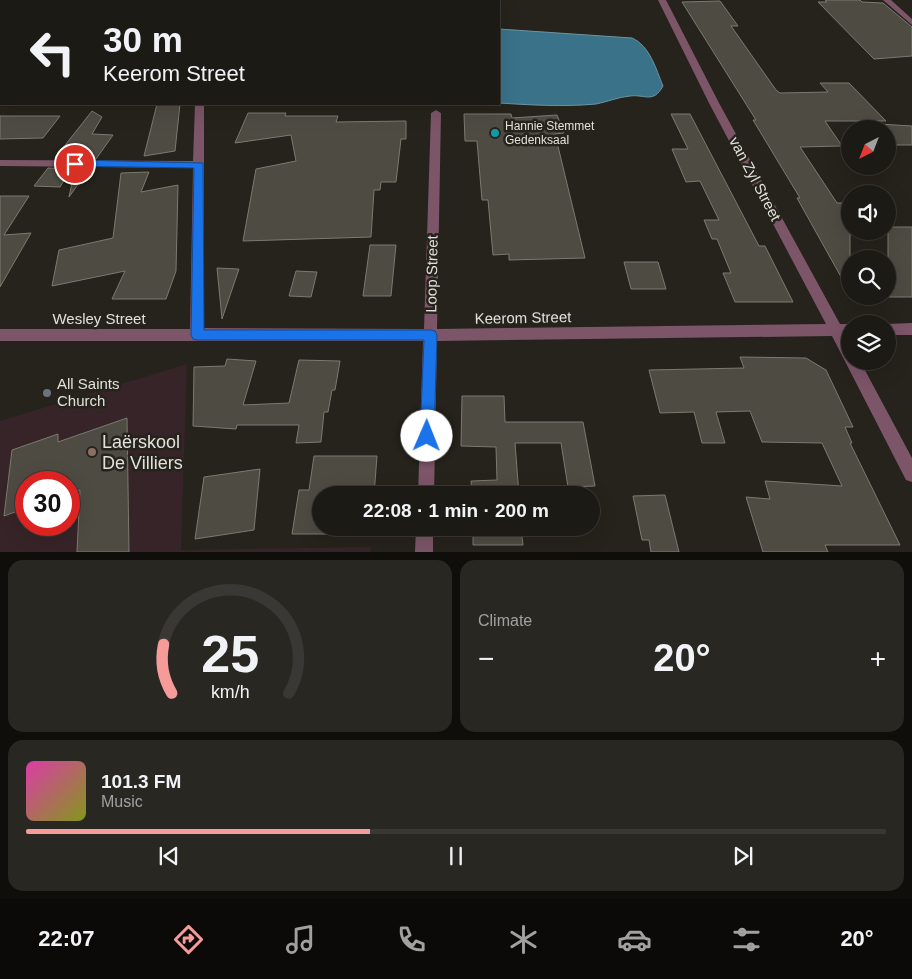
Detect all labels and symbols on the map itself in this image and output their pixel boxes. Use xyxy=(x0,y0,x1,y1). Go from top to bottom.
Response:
place label: Hannie Stemmet Gedenksaal xyxy=(505,119,595,147)
north arrow xyxy=(841,120,896,175)
marker: Hannie Stemmet Gedenksaal xyxy=(489,127,501,139)
street label: van Zyl Street xyxy=(726,134,785,224)
pin xyxy=(54,143,96,185)
street label: Loop Street xyxy=(422,234,441,313)
street label: Keerom Street xyxy=(474,308,572,327)
street label: Wesley Street xyxy=(52,310,146,327)
place label: All Saints Church xyxy=(57,375,120,409)
marker: All Saints Church xyxy=(41,387,53,399)
position arrow xyxy=(400,409,452,461)
place label: Laërskool De Villiers xyxy=(102,432,183,473)
marker: Laërskool De Villiers xyxy=(86,446,98,458)
speed limit sign: 30 xyxy=(15,471,80,536)

